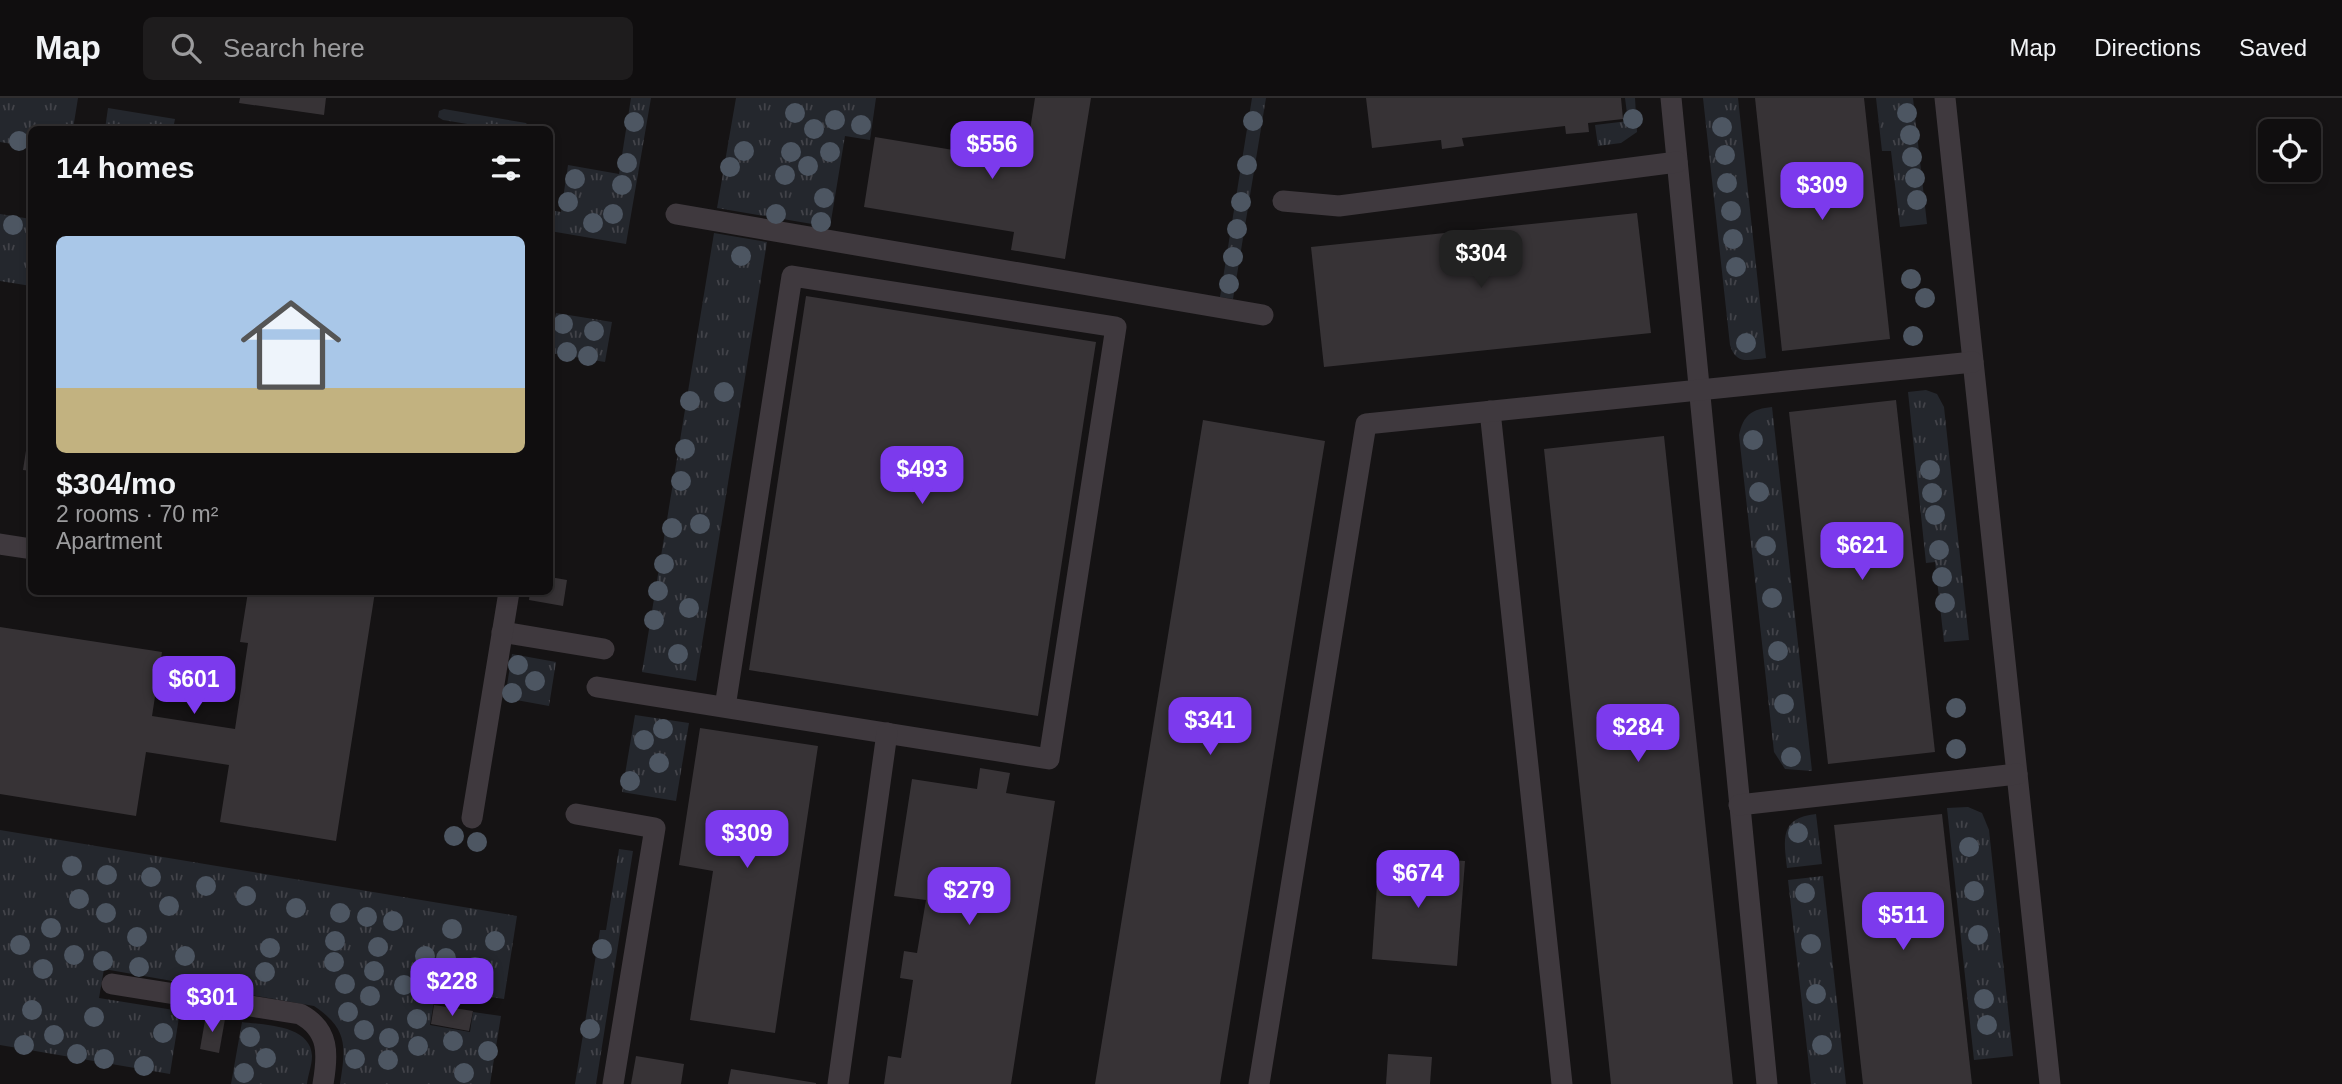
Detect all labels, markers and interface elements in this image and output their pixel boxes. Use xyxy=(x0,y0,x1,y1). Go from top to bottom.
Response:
search box xyxy=(143,17,633,80)
text: Map xyxy=(35,29,101,66)
icon: search xyxy=(167,29,205,67)
text: Search here xyxy=(223,33,365,63)
text: Map xyxy=(2010,34,2056,61)
text: Directions xyxy=(2094,34,2201,61)
text: Saved xyxy=(2239,34,2307,61)
map controls xyxy=(2258,119,2321,182)
button: locate xyxy=(2258,119,2321,182)
pin: $556 xyxy=(951,122,1033,181)
text: $556 xyxy=(966,131,1018,157)
icon: filters xyxy=(487,149,525,187)
text: 14 homes xyxy=(56,151,194,184)
pin: $309 xyxy=(1781,162,1863,222)
text: $309 xyxy=(1796,172,1848,198)
pin: $304 xyxy=(1440,230,1522,290)
text: $304 xyxy=(1455,240,1507,266)
icon: home xyxy=(228,282,354,408)
pin: $493 xyxy=(881,446,963,506)
text: $493 xyxy=(896,456,948,482)
text: $304/mo xyxy=(56,467,176,500)
text: 2 rooms · 70 m² xyxy=(56,501,218,527)
pin: $621 xyxy=(1821,522,1903,582)
text: Apartment xyxy=(56,528,162,554)
text: $621 xyxy=(1836,532,1888,558)
pin: $601 xyxy=(153,656,235,716)
text: $601 xyxy=(168,666,220,692)
pin: $341 xyxy=(1169,698,1251,757)
pin: $284 xyxy=(1597,704,1679,764)
text: $341 xyxy=(1184,707,1236,733)
text: $284 xyxy=(1612,714,1664,740)
pin: $309 xyxy=(706,810,788,870)
text: $309 xyxy=(721,820,773,846)
pin: $674 xyxy=(1377,850,1459,910)
text: $674 xyxy=(1392,860,1444,886)
pin: $279 xyxy=(928,868,1010,927)
text: $279 xyxy=(943,877,995,903)
pin: $511 xyxy=(1862,892,1944,952)
text: $511 xyxy=(1878,902,1928,928)
pin: $228 xyxy=(411,958,493,1018)
text: $228 xyxy=(426,968,478,994)
pin: $301 xyxy=(171,974,253,1034)
text: $301 xyxy=(186,984,238,1010)

